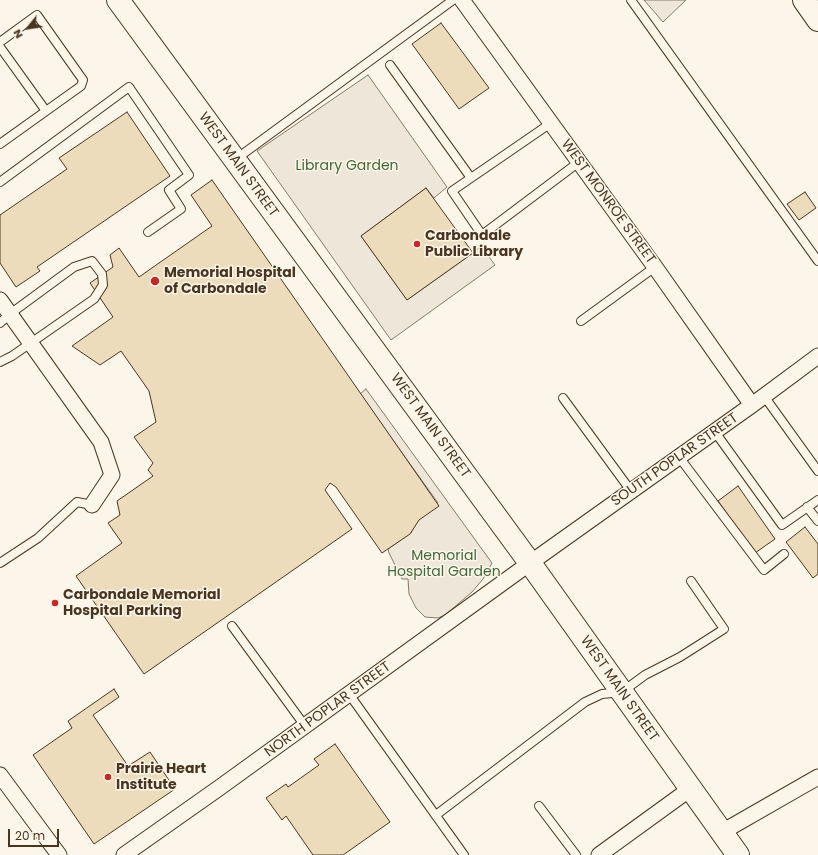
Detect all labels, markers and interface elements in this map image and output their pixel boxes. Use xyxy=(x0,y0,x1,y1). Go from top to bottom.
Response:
north arrow xyxy=(8,8,48,48)
text: N xyxy=(9,26,27,42)
street label: WEST MAIN STREET xyxy=(194,109,282,221)
street label: WEST MONROE STREET xyxy=(557,136,659,268)
park label: Library Garden xyxy=(295,158,399,174)
place label: Carbondale Public Library xyxy=(425,228,523,260)
marker: Carbondale Public Library xyxy=(412,239,422,249)
place label: Memorial Hospital of Carbondale xyxy=(164,265,296,298)
marker: Memorial Hospital of Carbondale xyxy=(149,275,161,287)
street label: WEST MAIN STREET xyxy=(386,370,474,482)
street label: SOUTH POPLAR STREET xyxy=(608,410,742,510)
park label: Memorial Hospital Garden xyxy=(387,548,501,580)
place label: Carbondale Memorial Hospital Parking xyxy=(63,587,221,620)
marker: Carbondale Memorial Hospital Parking xyxy=(50,598,60,608)
street label: WEST MAIN STREET xyxy=(576,633,662,745)
street label: NORTH POPLAR STREET xyxy=(262,659,394,761)
place label: Prairie Heart Institute xyxy=(116,761,206,794)
marker: Prairie Heart Institute xyxy=(103,772,113,782)
scale bar xyxy=(10,821,61,847)
text: 20 m xyxy=(15,827,45,844)

